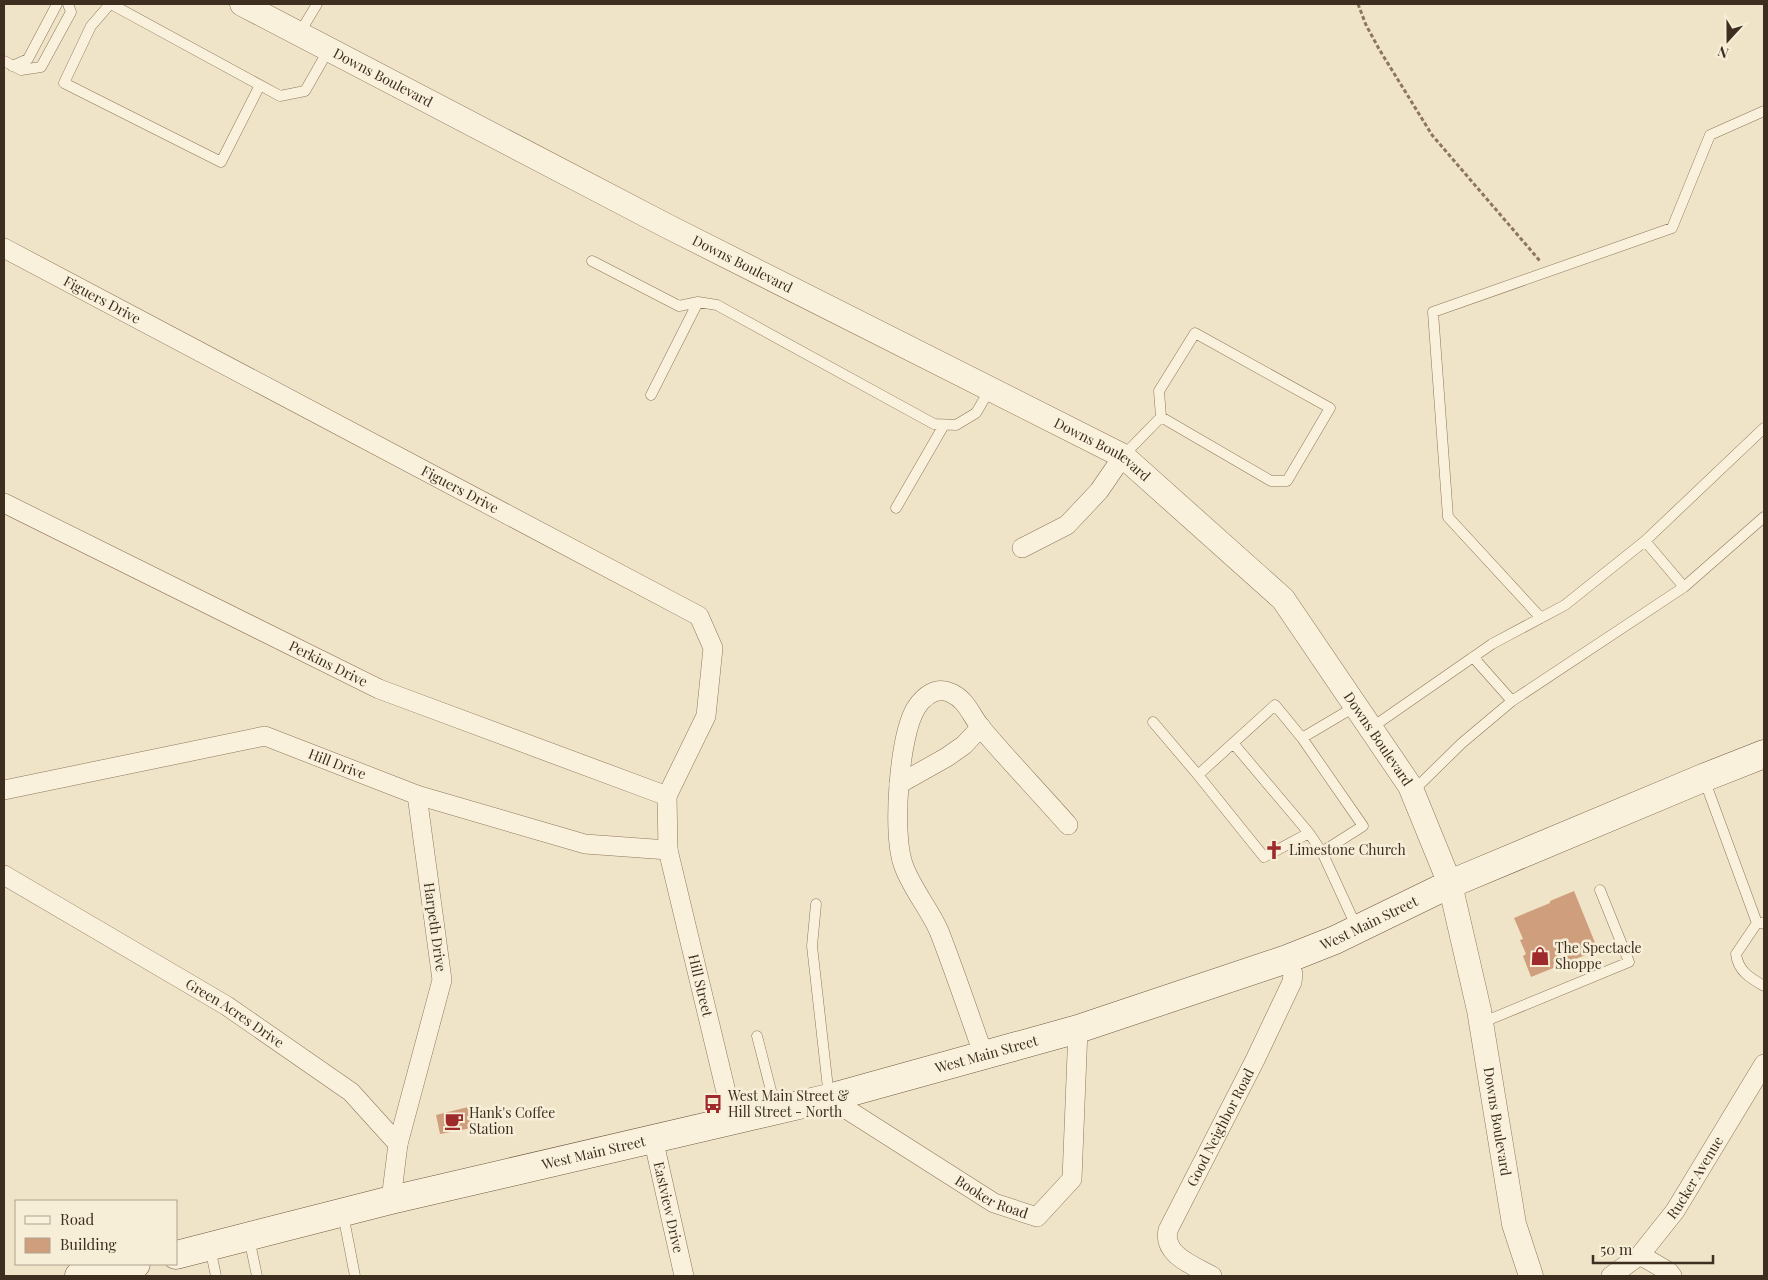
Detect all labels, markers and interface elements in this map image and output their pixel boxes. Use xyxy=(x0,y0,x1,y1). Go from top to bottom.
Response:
north arrow xyxy=(1703,15,1753,65)
text: N xyxy=(1715,42,1731,63)
street label: Downs Boulevard xyxy=(330,43,436,111)
street label: Downs Boulevard xyxy=(689,230,796,297)
street label: Figuers Drive xyxy=(60,271,144,328)
street label: Downs Boulevard xyxy=(1051,413,1155,485)
street label: Figuers Drive xyxy=(418,461,502,517)
street label: Perkins Drive xyxy=(286,636,371,691)
street label: Downs Boulevard xyxy=(1340,688,1417,789)
street label: Hill Drive xyxy=(306,744,369,783)
church icon: Limestone Church xyxy=(1263,839,1285,861)
place label: Limestone Church xyxy=(1289,840,1406,859)
street label: Harpeth Drive xyxy=(420,881,451,973)
street label: West Main Street xyxy=(1316,891,1422,954)
place label: The Spectacle Shoppe xyxy=(1555,938,1642,973)
shop icon: The Spectacle Shoppe xyxy=(1529,945,1551,967)
street label: Hill Street xyxy=(684,952,718,1020)
street label: Green Acres Drive xyxy=(182,974,288,1052)
street label: West Main Street xyxy=(932,1030,1041,1077)
street label: Good Neighbor Road xyxy=(1182,1065,1258,1190)
street label: Downs Boulevard xyxy=(1479,1066,1516,1177)
place label: West Main Street & Hill Street - North xyxy=(727,1086,849,1121)
bus stop icon: West Main Street & Hill Street - North xyxy=(702,1093,724,1115)
place label: Hank's Coffee Station xyxy=(469,1103,555,1138)
cafe icon: Hank's Coffee Station xyxy=(443,1110,465,1132)
street label: West Main Street xyxy=(539,1131,648,1174)
street label: Rucker Avenue xyxy=(1662,1132,1727,1223)
street label: Eastview Drive xyxy=(650,1160,689,1255)
street label: Booker Road xyxy=(952,1171,1031,1222)
legend xyxy=(15,1200,178,1265)
text: Road xyxy=(60,1209,94,1229)
scale bar xyxy=(1593,1232,1713,1264)
text: Building xyxy=(60,1234,117,1254)
text: 50 m xyxy=(1600,1239,1633,1259)

